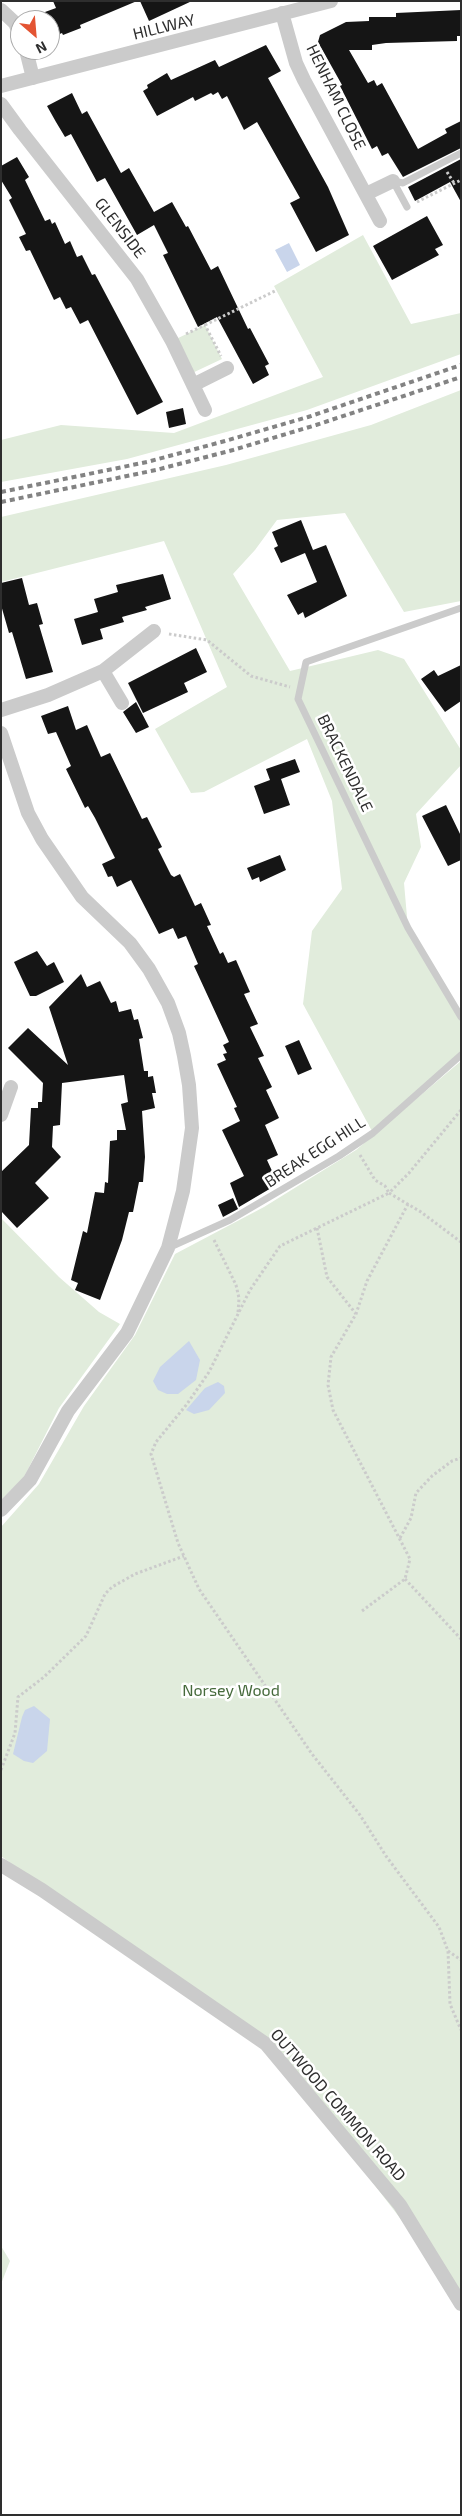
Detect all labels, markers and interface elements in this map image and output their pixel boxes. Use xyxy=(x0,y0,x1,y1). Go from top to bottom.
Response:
north arrow xyxy=(10,10,60,60)
street label: HILLWAY xyxy=(131,10,197,44)
text: N xyxy=(33,38,50,58)
street label: HENHAM CLOSE xyxy=(302,41,370,153)
street label: GLENSIDE xyxy=(90,194,150,262)
street label: BRACKENDALE xyxy=(313,711,377,815)
street label: BREAK EGG HILL xyxy=(261,1112,369,1192)
park label: Norsey Wood xyxy=(182,1681,280,1701)
street label: OUTWOOD COMMON ROAD xyxy=(267,2025,409,2185)

